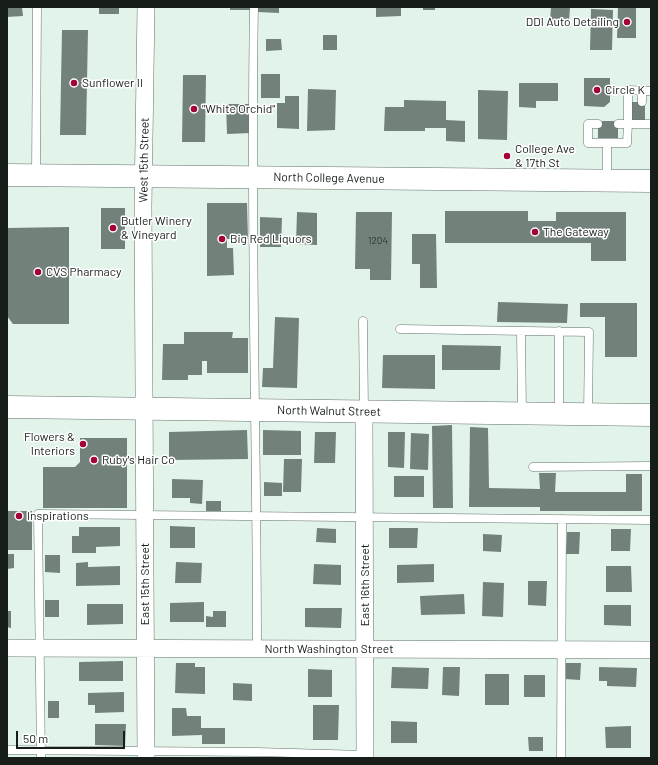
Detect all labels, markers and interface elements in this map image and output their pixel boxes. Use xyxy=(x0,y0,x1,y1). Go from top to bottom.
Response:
place label: DDI Auto Detailing xyxy=(526,15,619,29)
marker: DDI Auto Detailing xyxy=(622,17,632,27)
place label: Sunflower II xyxy=(82,76,143,90)
marker: Sunflower II xyxy=(69,78,79,88)
place label: Circle K xyxy=(605,83,645,97)
marker: Circle K xyxy=(592,85,602,95)
place label: "White Orchid" xyxy=(202,102,275,116)
marker: "White Orchid" xyxy=(189,104,199,114)
street label: West 15th Street xyxy=(136,117,152,203)
place label: College Ave & 17th St xyxy=(515,142,575,170)
marker: College Ave & 17th St xyxy=(502,151,512,161)
street label: North College Avenue xyxy=(273,170,385,186)
place label: Butler Winery & Vineyard xyxy=(121,214,192,242)
marker: Butler Winery & Vineyard xyxy=(108,223,118,233)
place label: The Gateway xyxy=(543,225,609,239)
marker: The Gateway xyxy=(530,227,540,237)
place label: Big Red Liquors xyxy=(230,232,312,246)
marker: Big Red Liquors xyxy=(217,234,227,244)
house number: 1204 xyxy=(368,235,388,247)
place label: CVS Pharmacy xyxy=(46,265,121,279)
marker: CVS Pharmacy xyxy=(33,267,43,277)
street label: North Walnut Street xyxy=(277,403,381,419)
place label: Flowers & Interiors xyxy=(24,430,75,458)
marker: Flowers & Interiors xyxy=(78,439,88,449)
place label: Ruby's Hair Co xyxy=(102,453,175,467)
marker: Ruby's Hair Co xyxy=(89,455,99,465)
place label: Inspirations xyxy=(27,509,89,523)
marker: Inspirations xyxy=(14,511,24,521)
street label: East 15th Street xyxy=(138,543,152,625)
street label: East 16th Street xyxy=(358,544,372,626)
street label: North Washington Street xyxy=(264,642,394,656)
scale bar xyxy=(18,723,127,749)
text: 50 m xyxy=(23,731,48,745)

